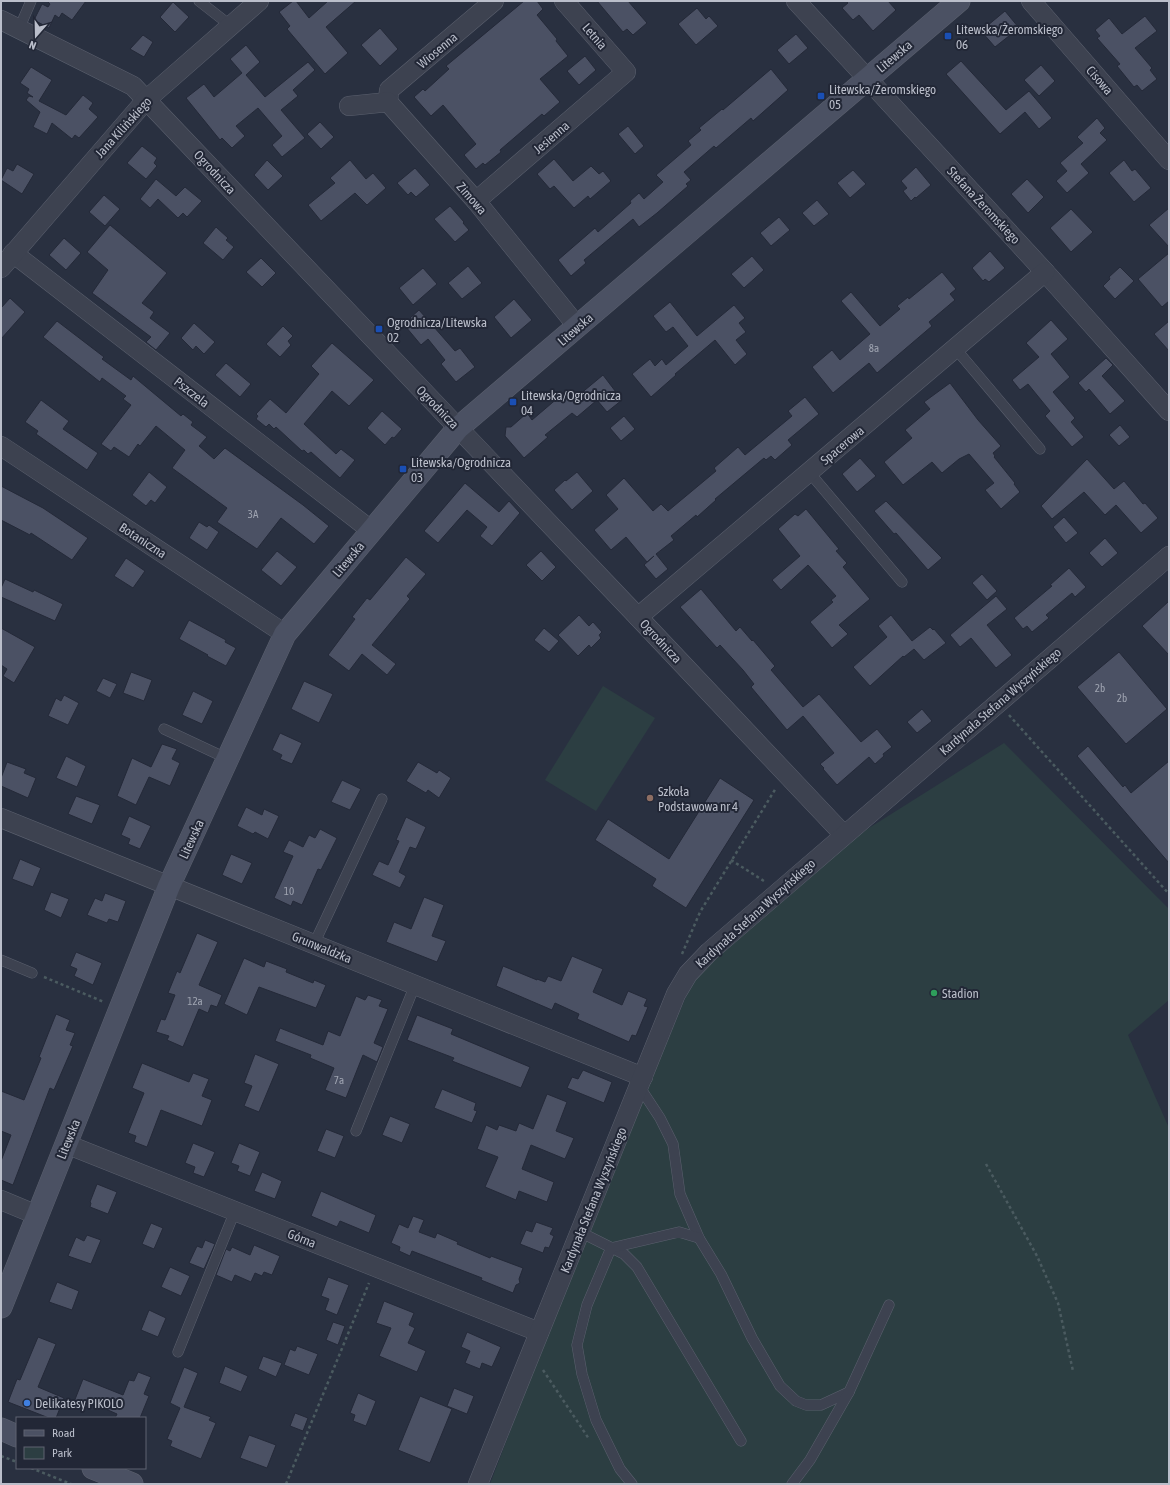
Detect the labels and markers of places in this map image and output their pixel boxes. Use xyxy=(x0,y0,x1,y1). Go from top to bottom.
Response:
place label: Litewska/Żeromskiego 06 xyxy=(956,22,1063,52)
marker: Litewska/Żeromskiego 06 xyxy=(943,31,953,41)
place label: Litewska/Żeromskiego 05 xyxy=(829,82,936,112)
marker: Litewska/Żeromskiego 05 xyxy=(816,91,826,101)
place label: Ogrodnicza/Litewska 02 xyxy=(387,315,487,345)
marker: Ogrodnicza/Litewska 02 xyxy=(374,324,384,334)
place label: Litewska/Ogrodnicza 04 xyxy=(521,388,621,418)
marker: Litewska/Ogrodnicza 04 xyxy=(508,397,518,407)
place label: Litewska/Ogrodnicza 03 xyxy=(411,455,511,485)
marker: Litewska/Ogrodnicza 03 xyxy=(398,464,408,474)
place label: Szkoła Podstawowa nr 4 xyxy=(658,784,738,814)
marker: Szkoła Podstawowa nr 4 xyxy=(645,793,655,803)
place label: Stadion xyxy=(942,986,979,1001)
marker: Stadion xyxy=(929,988,939,998)
place label: Delikatesy PIKOLO xyxy=(35,1396,124,1411)
marker: Delikatesy PIKOLO xyxy=(22,1398,32,1408)

